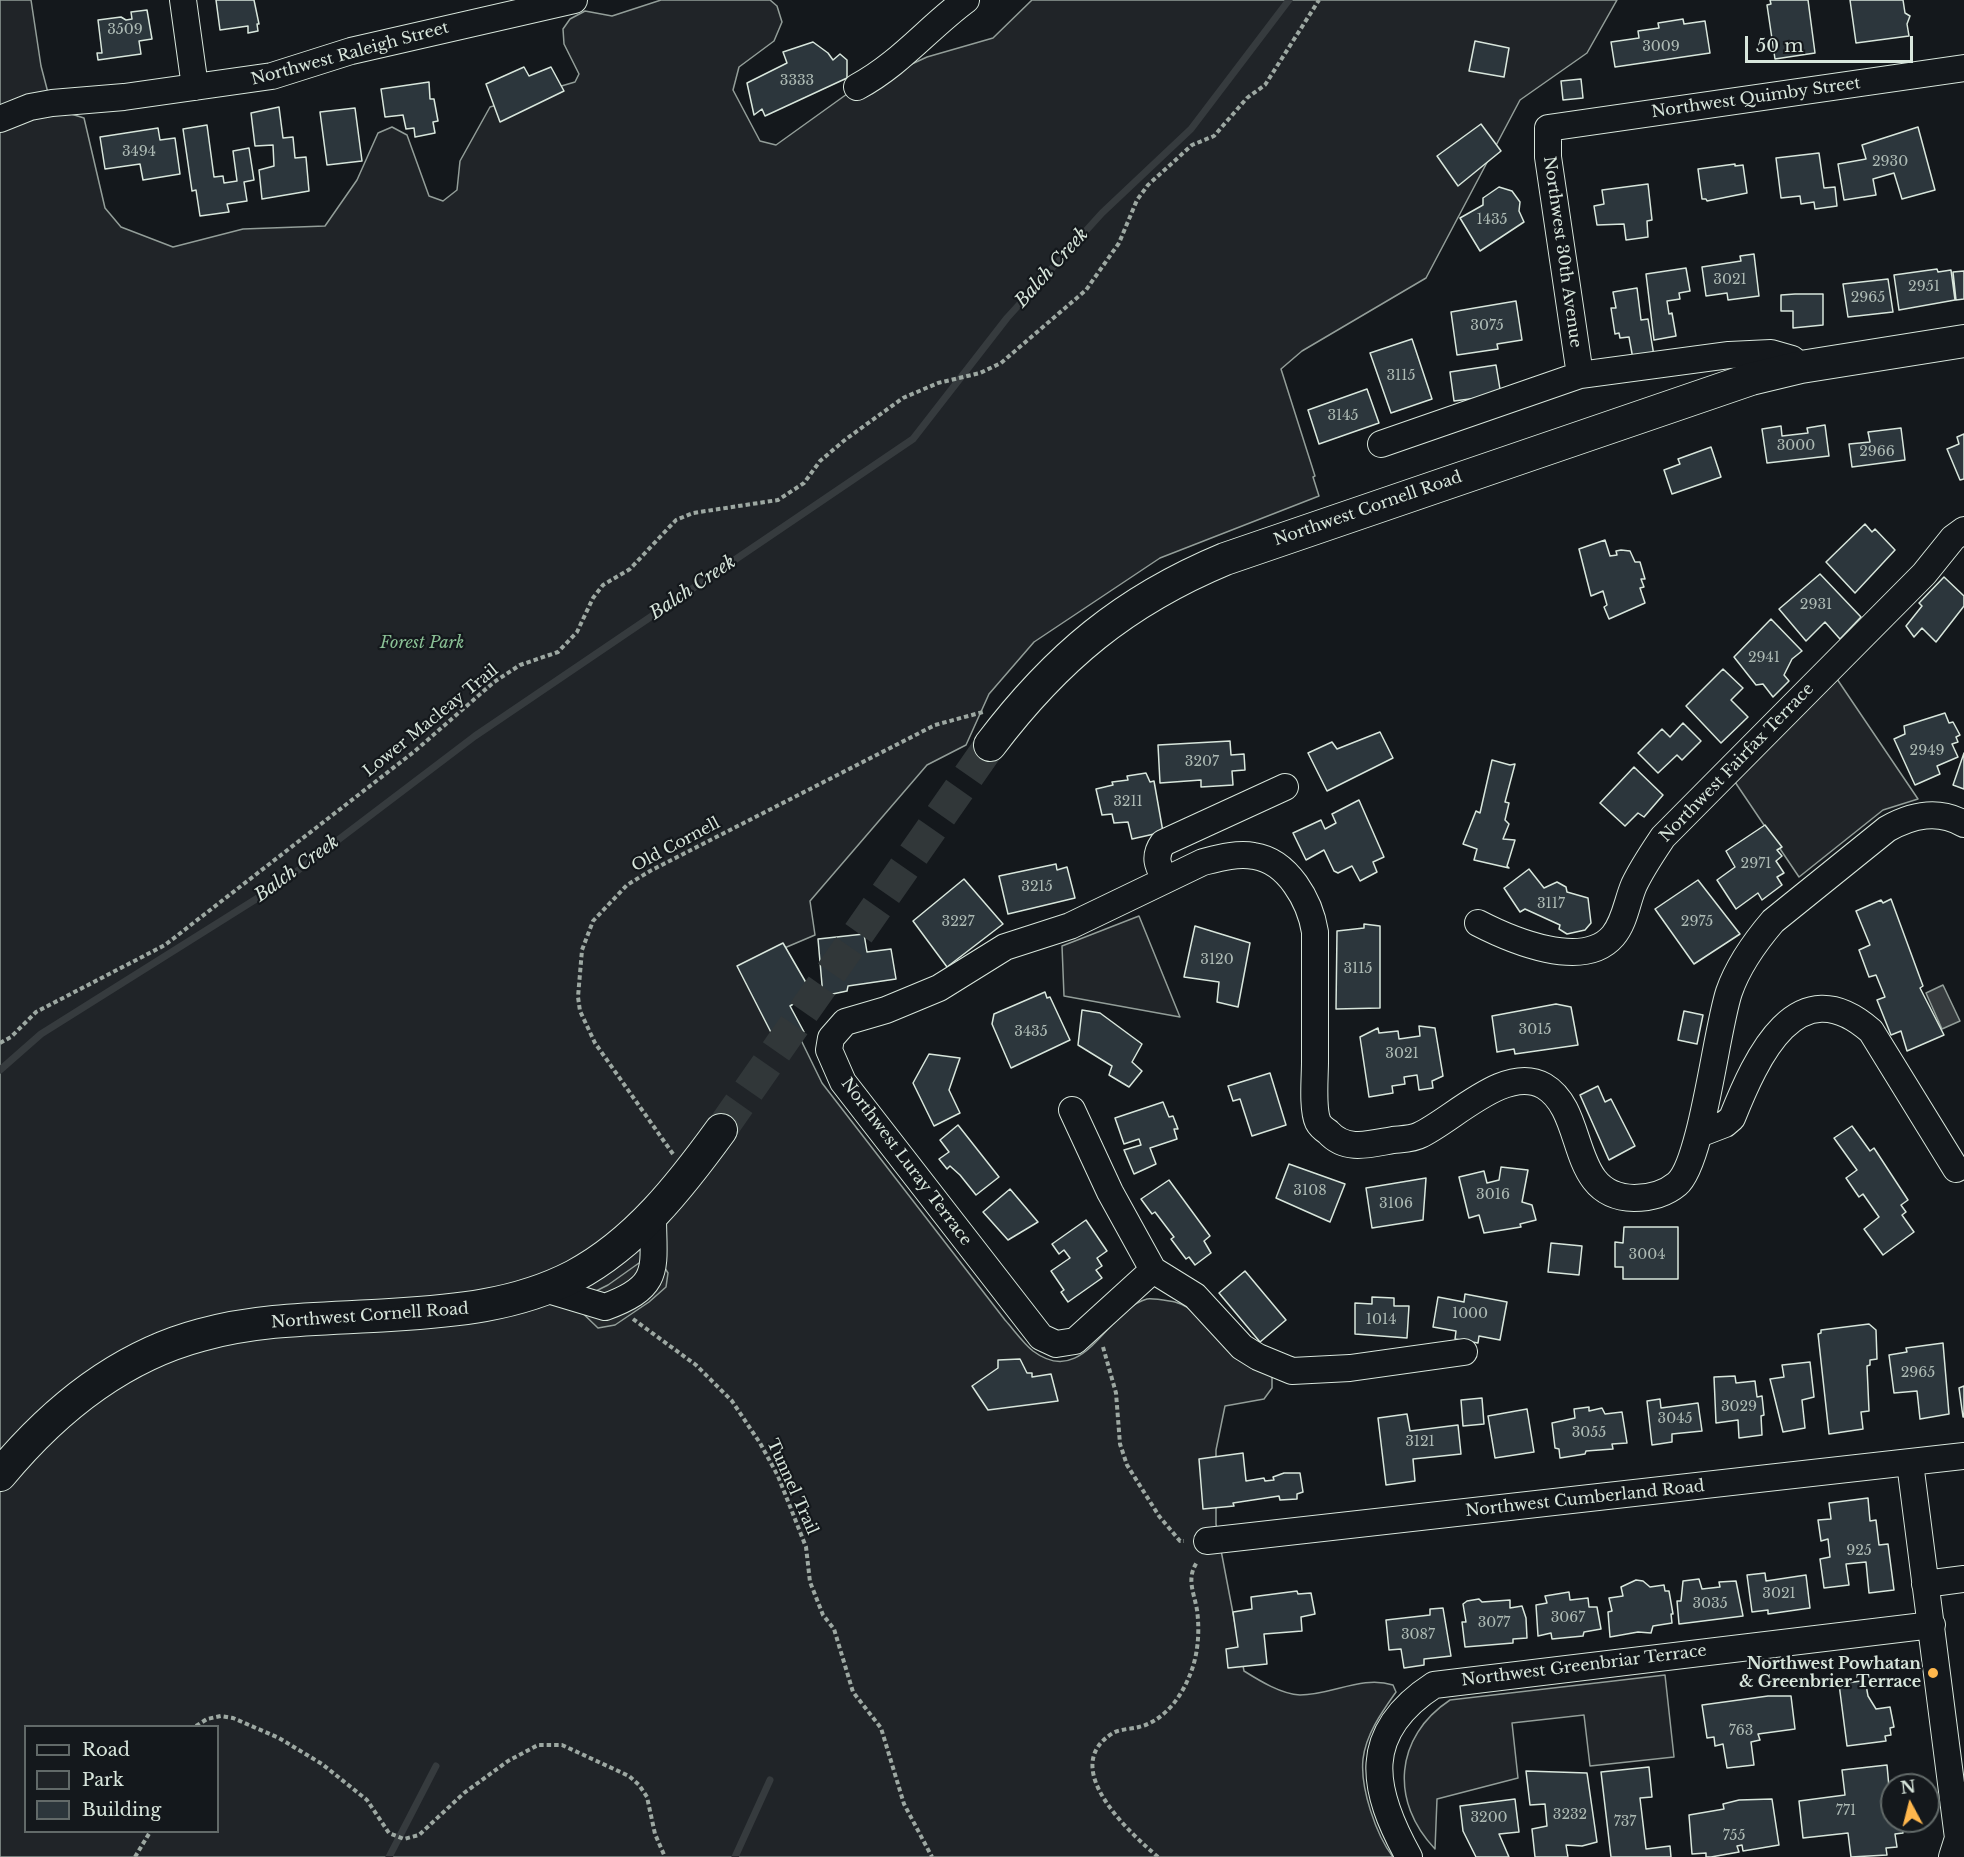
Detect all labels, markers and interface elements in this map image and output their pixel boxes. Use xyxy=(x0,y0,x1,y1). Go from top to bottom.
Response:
street label: Northwest Raleigh Street xyxy=(249,18,451,90)
house number: 3509 xyxy=(107,22,143,38)
scale bar xyxy=(1748,24,1916,62)
text: 50 m xyxy=(1756,35,1804,57)
house number: 3009 xyxy=(1642,39,1680,55)
house number: 3333 xyxy=(780,73,814,89)
street label: Northwest Quimby Street xyxy=(1650,74,1862,122)
house number: 3494 xyxy=(122,144,156,160)
house number: 2930 xyxy=(1872,154,1908,170)
street label: Northwest 30th Avenue xyxy=(1539,155,1585,349)
house number: 1435 xyxy=(1476,212,1508,228)
water label: Balch Creek xyxy=(1011,224,1093,312)
house number: 3021 xyxy=(1713,272,1747,288)
house number: 2951 xyxy=(1908,279,1940,295)
house number: 2965 xyxy=(1851,290,1885,306)
house number: 3075 xyxy=(1470,318,1504,334)
house number: 3115 xyxy=(1386,368,1416,384)
house number: 3145 xyxy=(1327,408,1359,424)
house number: 3000 xyxy=(1777,438,1815,454)
house number: 2966 xyxy=(1859,444,1895,460)
street label: Northwest Cornell Road xyxy=(1271,468,1465,550)
water label: Balch Creek xyxy=(646,551,740,625)
house number: 2931 xyxy=(1800,597,1832,613)
park label: Forest Park xyxy=(380,633,464,653)
house number: 2941 xyxy=(1748,650,1780,666)
street label: Lower Macleay Trail xyxy=(360,661,502,781)
street label: Northwest Fairfax Terrace xyxy=(1656,680,1818,846)
house number: 2949 xyxy=(1910,743,1944,759)
house number: 3207 xyxy=(1185,754,1219,770)
house number: 3211 xyxy=(1113,794,1143,810)
street label: Old Cornell xyxy=(629,814,723,876)
water label: Balch Creek xyxy=(251,831,343,907)
house number: 2971 xyxy=(1741,856,1771,872)
house number: 3215 xyxy=(1021,879,1053,895)
house number: 3117 xyxy=(1537,896,1565,912)
house number: 3227 xyxy=(942,914,974,930)
house number: 2975 xyxy=(1681,914,1713,930)
house number: 3120 xyxy=(1200,952,1234,968)
house number: 3115 xyxy=(1343,961,1373,977)
house number: 3015 xyxy=(1519,1022,1551,1038)
house number: 3435 xyxy=(1014,1024,1048,1040)
house number: 3021 xyxy=(1385,1046,1419,1062)
street label: Northwest Luray Terrace xyxy=(837,1074,975,1250)
house number: 3108 xyxy=(1293,1183,1327,1199)
house number: 3016 xyxy=(1476,1187,1510,1203)
house number: 3106 xyxy=(1379,1196,1413,1212)
house number: 3004 xyxy=(1629,1247,1665,1263)
street label: Northwest Cornell Road xyxy=(271,1300,469,1332)
house number: 1000 xyxy=(1452,1306,1488,1322)
house number: 1014 xyxy=(1366,1312,1396,1328)
house number: 2965 xyxy=(1901,1365,1935,1381)
house number: 3029 xyxy=(1721,1399,1757,1415)
house number: 3045 xyxy=(1658,1411,1692,1427)
house number: 3055 xyxy=(1572,1425,1606,1441)
house number: 3121 xyxy=(1405,1434,1435,1450)
street label: Tunnel Trail xyxy=(762,1436,822,1538)
street label: Northwest Cumberland Road xyxy=(1465,1477,1705,1521)
house number: 925 xyxy=(1846,1543,1872,1559)
house number: 3021 xyxy=(1762,1586,1796,1602)
house number: 3035 xyxy=(1692,1596,1728,1612)
house number: 3067 xyxy=(1551,1610,1585,1626)
house number: 3077 xyxy=(1478,1615,1510,1631)
house number: 3087 xyxy=(1401,1627,1435,1643)
street label: Northwest Greenbriar Terrace xyxy=(1460,1641,1708,1691)
place label: Northwest Powhatan & Greenbrier Terrace xyxy=(1739,1654,1921,1692)
marker: Northwest Powhatan & Greenbrier Terrace xyxy=(1926,1666,1940,1680)
house number: 763 xyxy=(1729,1723,1753,1739)
legend xyxy=(24,1725,219,1833)
text: Road xyxy=(82,1739,130,1761)
text: Park xyxy=(82,1769,124,1791)
north arrow xyxy=(1880,1773,1940,1833)
text: N xyxy=(1899,1776,1917,1798)
text: Building xyxy=(82,1799,161,1821)
house number: 771 xyxy=(1836,1803,1856,1819)
house number: 3232 xyxy=(1553,1807,1587,1823)
house number: 3200 xyxy=(1470,1810,1508,1826)
house number: 737 xyxy=(1614,1814,1636,1830)
house number: 755 xyxy=(1723,1828,1745,1844)

